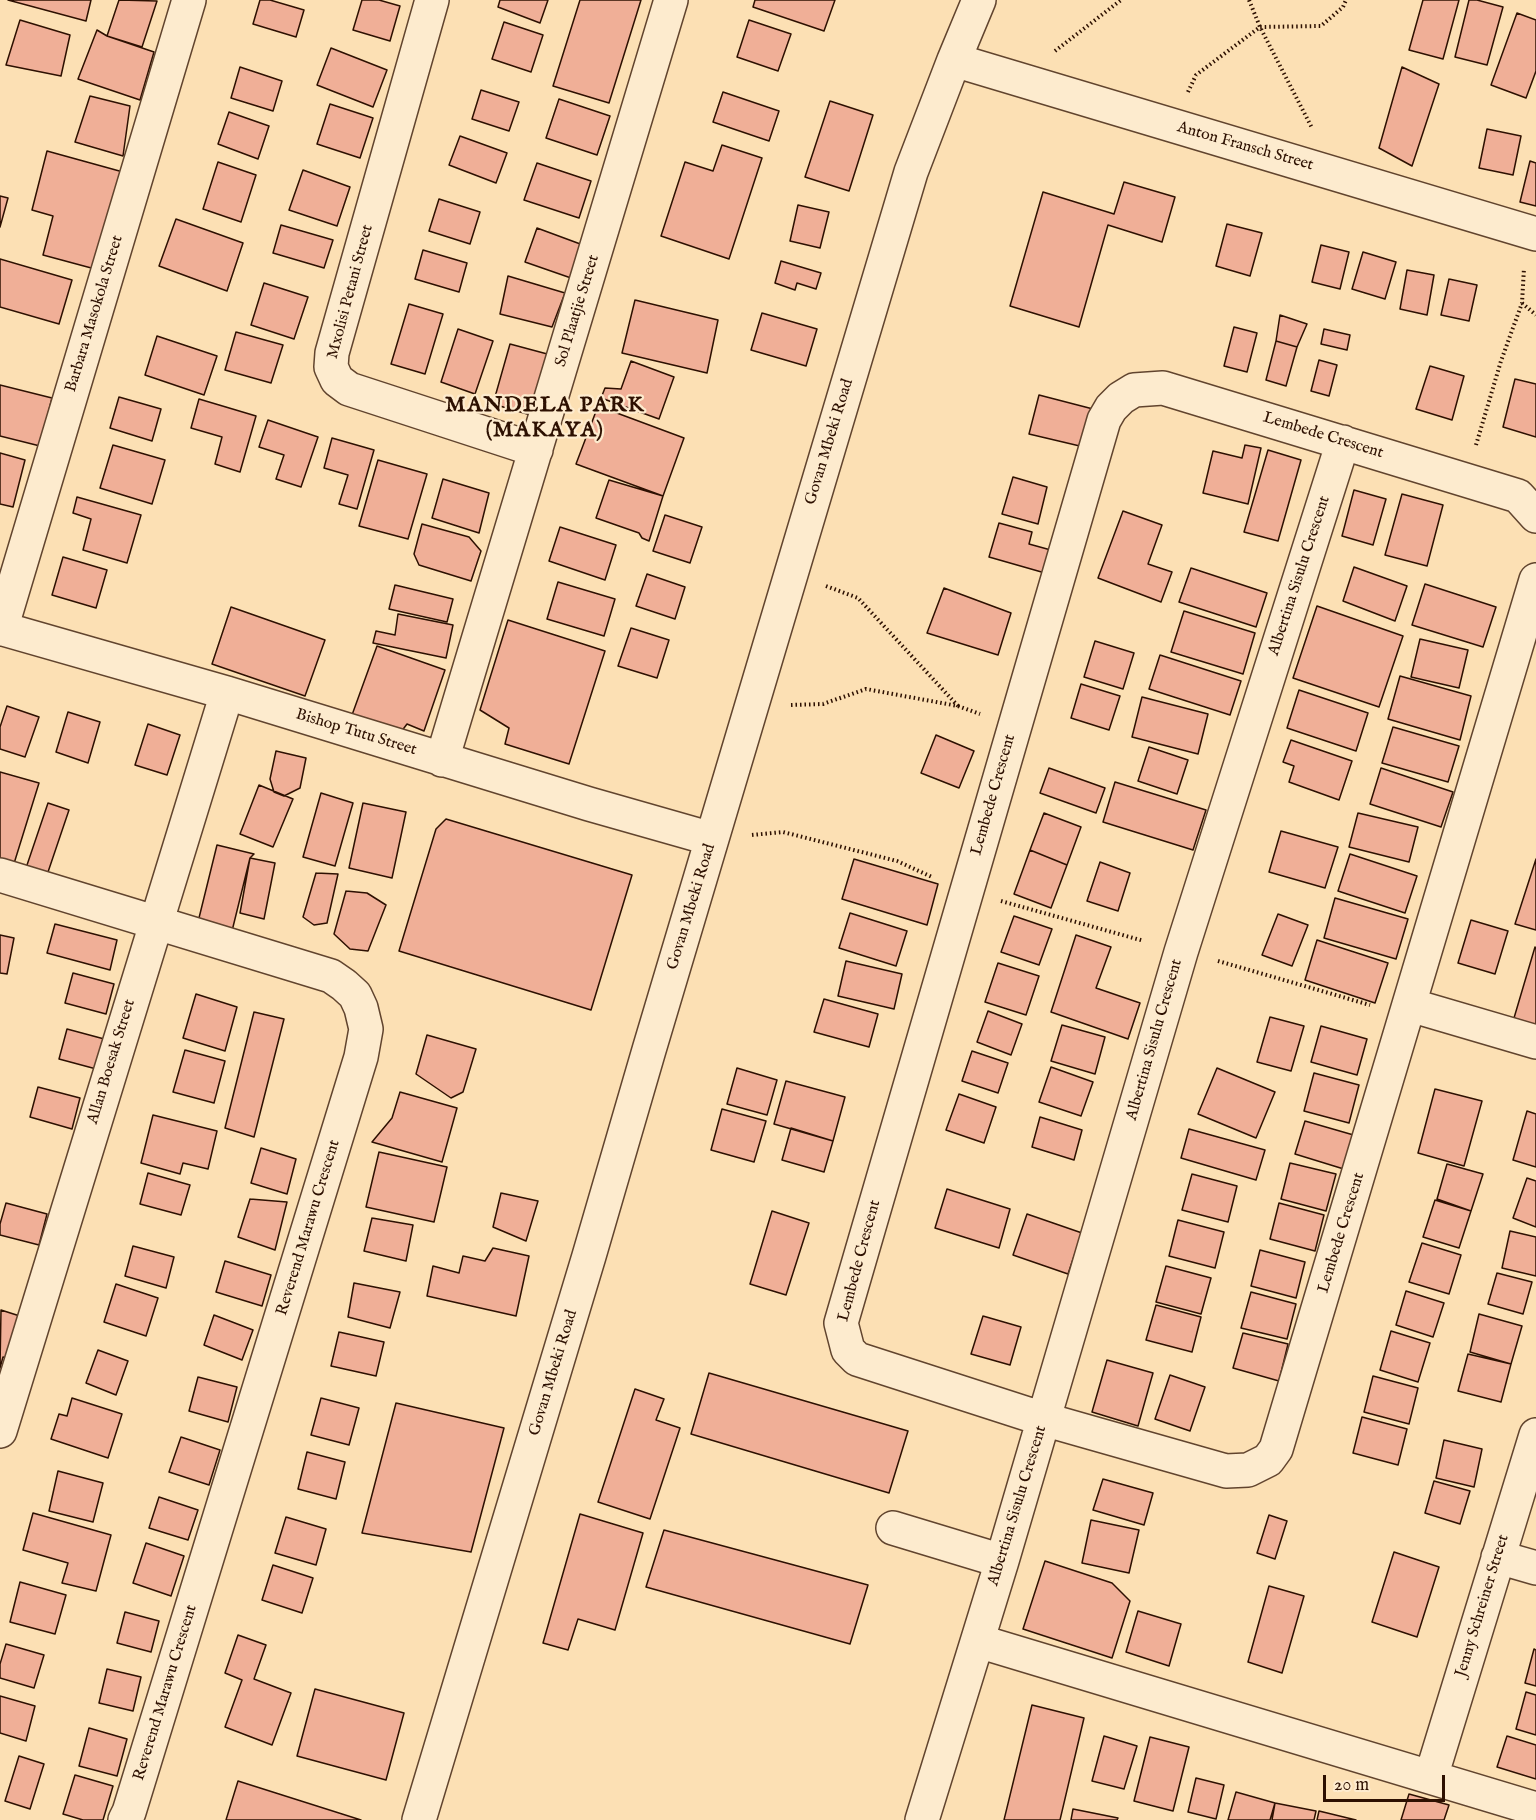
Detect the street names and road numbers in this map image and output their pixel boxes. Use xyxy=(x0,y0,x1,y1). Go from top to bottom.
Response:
street label: Anton Fransch Street xyxy=(1175,118,1315,176)
street label: Mxolisi Petani Street xyxy=(324,223,378,361)
street label: Barbara Masokola Street xyxy=(62,233,128,395)
street label: Sol Plaatjie Street xyxy=(552,253,604,369)
street label: Govan Mbeki Road xyxy=(802,377,858,507)
street label: Lembede Crescent xyxy=(1261,409,1385,463)
street label: Albertina Sisulu Crescent xyxy=(1265,494,1335,658)
street label: Bishop Tutu Street xyxy=(293,705,419,761)
street label: Lembede Crescent xyxy=(968,732,1020,858)
street label: Govan Mbeki Road xyxy=(664,842,720,972)
street label: Albertina Sisulu Crescent xyxy=(1123,957,1187,1123)
street label: Allan Boesak Street xyxy=(84,997,140,1127)
street label: Reverend Marawu Crescent xyxy=(273,1138,345,1318)
street label: Lembede Crescent xyxy=(1315,1171,1369,1295)
street label: Lembede Crescent xyxy=(835,1198,885,1324)
street label: Govan Mbeki Road xyxy=(526,1308,582,1438)
street label: Albertina Sisulu Crescent xyxy=(984,1424,1052,1588)
street label: Jenny Schreiner Street xyxy=(1452,1532,1514,1680)
street label: Reverend Marawu Crescent xyxy=(130,1603,202,1783)

